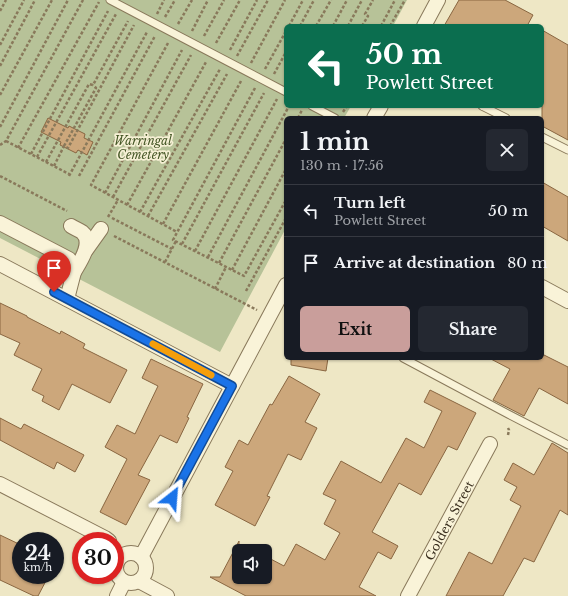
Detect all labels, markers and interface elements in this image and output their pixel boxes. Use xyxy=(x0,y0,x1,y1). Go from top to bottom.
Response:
text: 50 m xyxy=(366,37,442,72)
icon: left xyxy=(300,40,352,92)
text: Powlett Street xyxy=(366,72,494,94)
text: 1 min xyxy=(300,127,370,156)
button: close xyxy=(486,129,528,171)
park label: Warringal Cemetery xyxy=(114,133,172,162)
text: 130 m · 17:56 xyxy=(300,157,384,174)
text: Turn left xyxy=(334,193,405,212)
icon: left xyxy=(300,200,322,222)
text: 50 m xyxy=(488,201,528,220)
text: Powlett Street xyxy=(334,212,426,229)
pin xyxy=(37,251,71,292)
icon: arrive xyxy=(300,252,322,274)
text: Arrive at destination xyxy=(334,253,495,272)
text: 80 m xyxy=(507,253,547,272)
icon: arrive xyxy=(43,257,65,279)
button: Exit xyxy=(300,306,410,352)
button: Share xyxy=(418,306,528,352)
position arrow xyxy=(151,477,193,519)
street label: Golders Street xyxy=(421,478,477,563)
speed limit sign: 30 xyxy=(72,532,124,584)
text: 24 xyxy=(25,541,51,565)
map controls xyxy=(232,544,272,584)
button: sound xyxy=(232,544,272,584)
text: km/h xyxy=(24,561,52,574)

